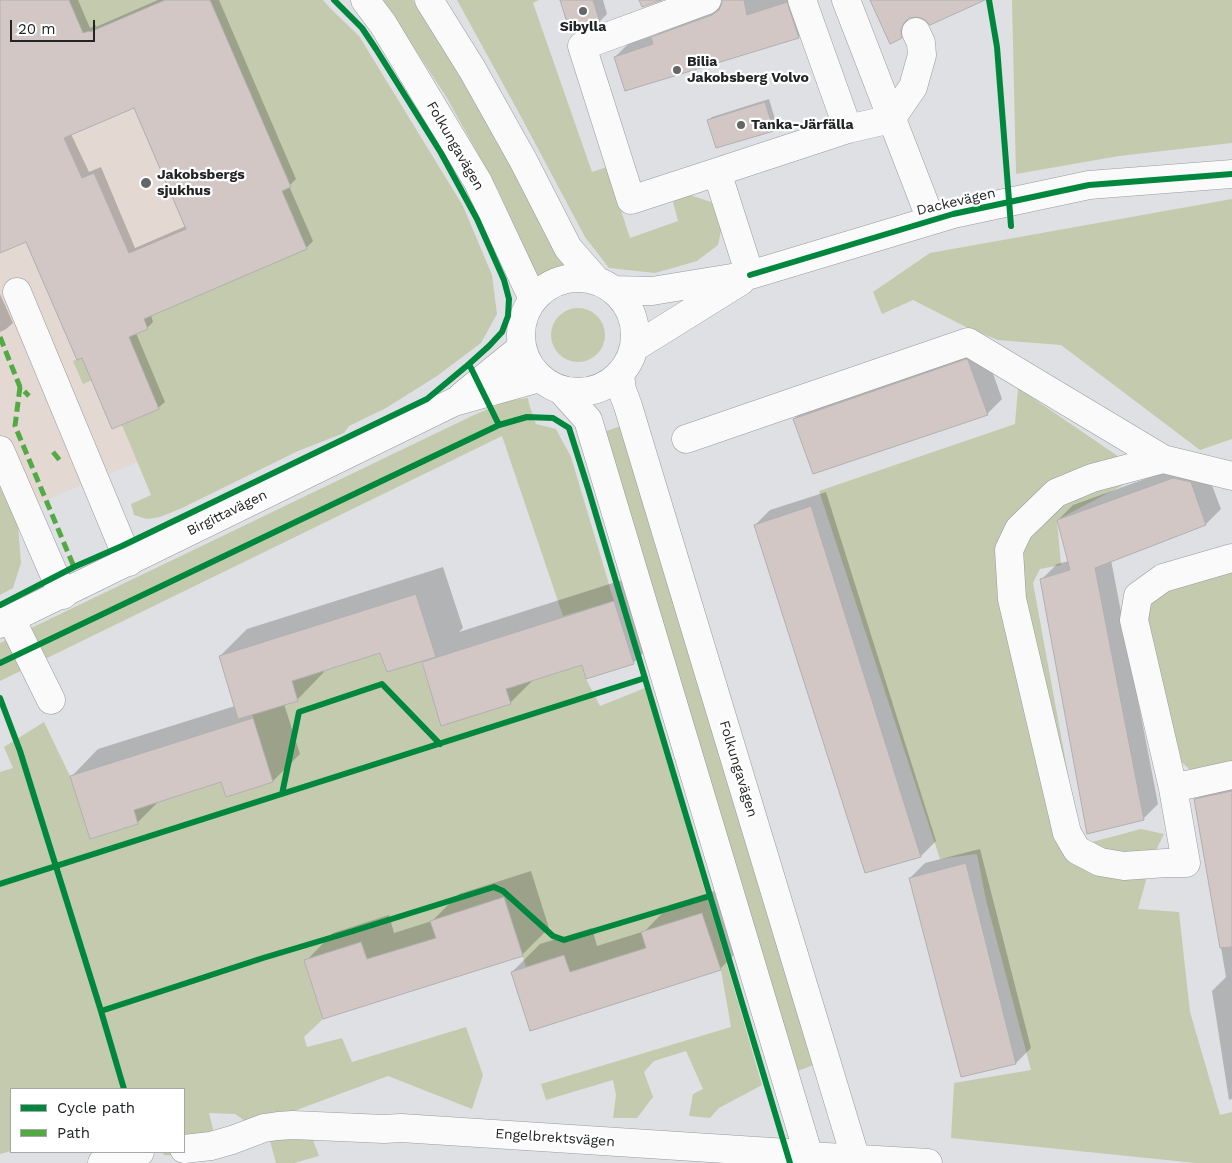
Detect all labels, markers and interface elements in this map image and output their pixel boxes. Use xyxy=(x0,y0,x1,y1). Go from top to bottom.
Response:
marker: Sibylla xyxy=(577,5,589,17)
scale bar xyxy=(12,10,98,42)
place label: Sibylla xyxy=(560,19,606,35)
text: 20 m xyxy=(18,20,56,38)
place label: Bilia Jakobsberg Volvo xyxy=(687,54,809,86)
marker: Bilia Jakobsberg Volvo xyxy=(671,64,683,76)
street label: Folkungavägen xyxy=(423,98,487,194)
place label: Tanka-Järfälla xyxy=(751,117,854,133)
marker: Tanka-Järfälla xyxy=(735,119,747,131)
place label: Jakobsbergs sjukhus xyxy=(157,167,245,200)
marker: Jakobsbergs sjukhus xyxy=(139,176,153,190)
street label: Dackevägen xyxy=(915,185,997,219)
street label: Birgittavägen xyxy=(184,486,270,540)
street label: Folkungavägen xyxy=(715,719,761,819)
legend xyxy=(10,1088,185,1153)
text: Cycle path xyxy=(57,1099,135,1117)
text: Path xyxy=(57,1124,90,1142)
street label: Engelbrektsvägen xyxy=(495,1125,615,1151)

